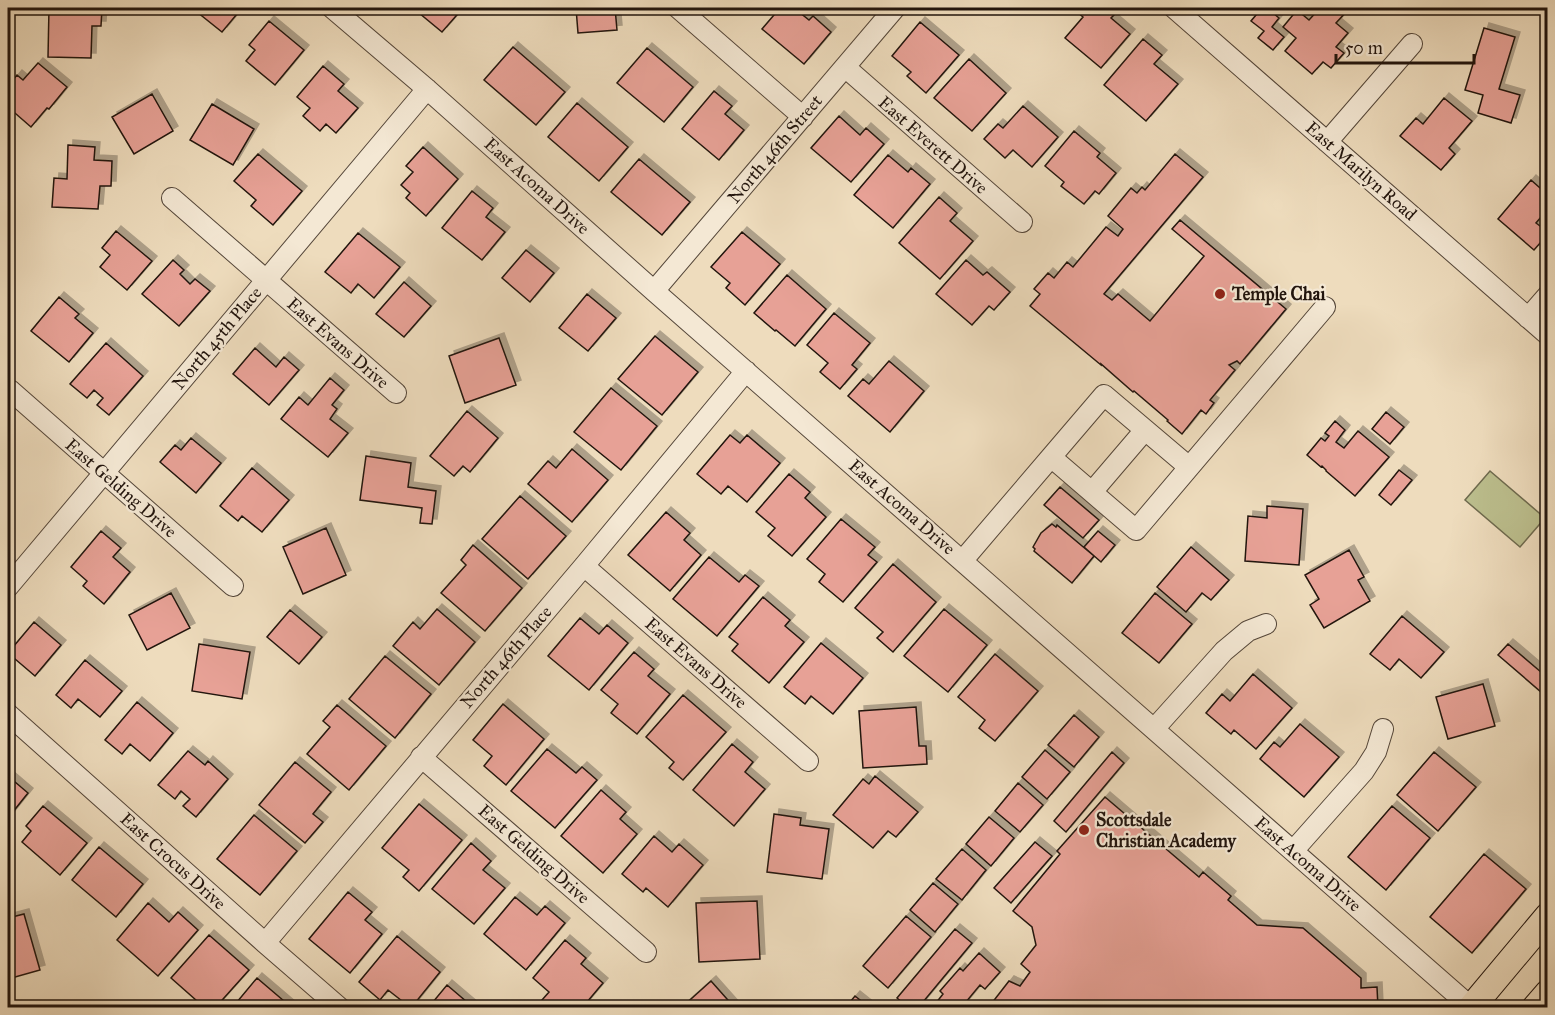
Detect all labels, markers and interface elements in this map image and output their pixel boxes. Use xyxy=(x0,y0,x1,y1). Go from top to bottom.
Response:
scale bar xyxy=(1336,27,1474,65)
text: 50 m xyxy=(1345,37,1383,59)
street label: North 46th Street xyxy=(723,90,827,208)
street label: East Everett Drive xyxy=(874,91,992,199)
street label: East Marilyn Road xyxy=(1301,117,1421,225)
street label: East Acoma Drive xyxy=(480,133,594,239)
street label: North 45th Place xyxy=(168,282,266,394)
place label: Temple Chai xyxy=(1231,283,1326,306)
marker: Temple Chai xyxy=(1213,287,1227,301)
street label: East Evans Drive xyxy=(283,293,393,393)
street label: East Gelding Drive xyxy=(60,434,181,543)
street label: East Acoma Drive xyxy=(844,455,960,559)
street label: North 46th Place xyxy=(456,601,556,713)
street label: East Evans Drive xyxy=(641,613,751,713)
street label: East Gelding Drive xyxy=(473,800,594,909)
street label: East Crocus Drive xyxy=(116,808,230,914)
place label: Scottsdale Christian Academy xyxy=(1096,809,1238,853)
street label: East Acoma Drive xyxy=(1250,812,1366,916)
marker: Scottsdale Christian Academy xyxy=(1077,823,1091,837)

